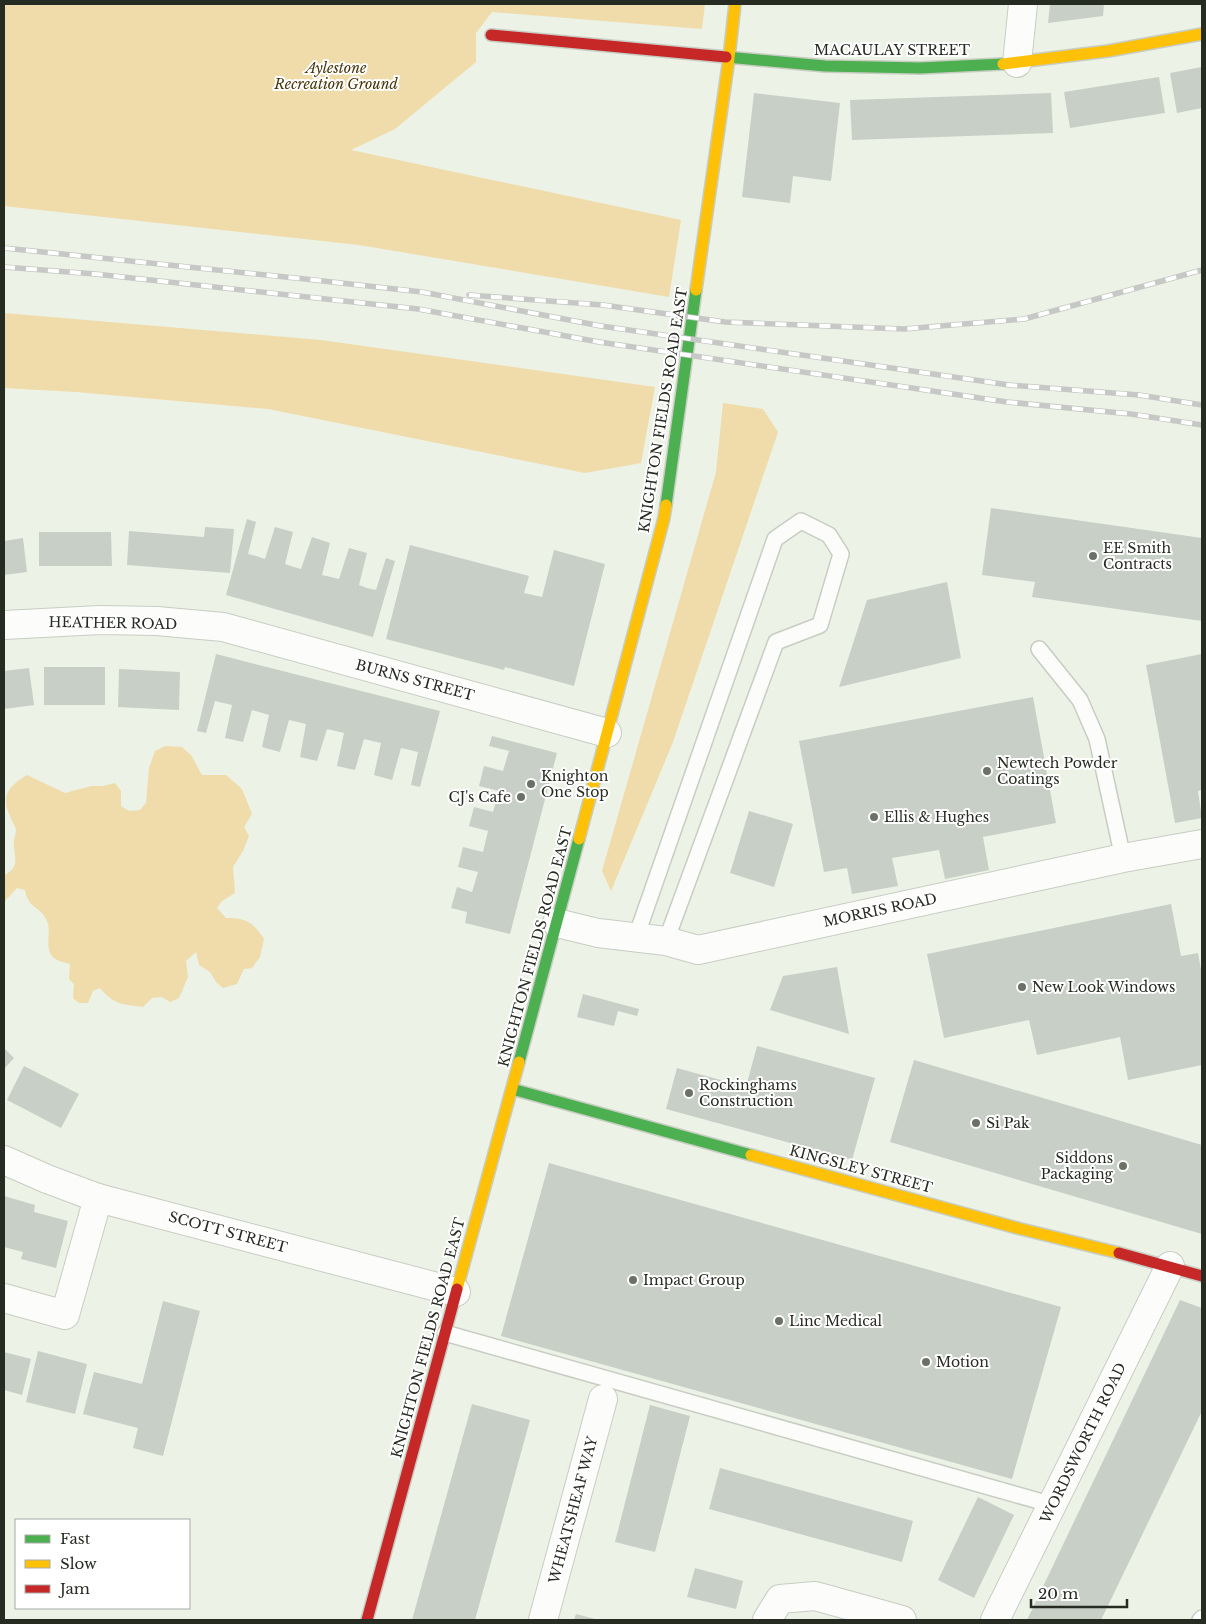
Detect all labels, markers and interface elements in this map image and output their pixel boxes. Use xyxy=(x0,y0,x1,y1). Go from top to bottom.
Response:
street label: MACAULAY STREET xyxy=(814,41,970,59)
park label: Aylestone Recreation Ground xyxy=(273,59,398,93)
street label: KNIGHTON FIELDS ROAD EAST xyxy=(635,286,691,534)
place label: EE Smith Contracts xyxy=(1103,539,1172,573)
marker: EE Smith Contracts xyxy=(1087,550,1099,562)
street label: HEATHER ROAD xyxy=(49,613,177,633)
street label: BURNS STREET xyxy=(354,656,476,704)
place label: Newtech Powder Coatings xyxy=(997,754,1118,788)
marker: Newtech Powder Coatings xyxy=(981,765,993,777)
place label: Knighton One Stop xyxy=(541,767,609,801)
marker: Knighton One Stop xyxy=(525,778,537,790)
place label: CJ's Cafe xyxy=(448,788,511,806)
marker: CJ's Cafe xyxy=(515,791,527,803)
place label: Ellis & Hughes xyxy=(884,808,989,826)
marker: Ellis & Hughes xyxy=(868,811,880,823)
street label: KNIGHTON FIELDS ROAD EAST xyxy=(494,825,576,1069)
street label: MORRIS ROAD xyxy=(821,889,939,931)
place label: New Look Windows xyxy=(1032,978,1175,996)
marker: New Look Windows xyxy=(1016,981,1028,993)
place label: Rockinghams Construction xyxy=(699,1076,797,1110)
marker: Rockinghams Construction xyxy=(683,1087,695,1099)
place label: Si Pak xyxy=(986,1114,1030,1132)
marker: Si Pak xyxy=(970,1117,982,1129)
street label: KINGSLEY STREET xyxy=(788,1141,934,1197)
place label: Siddons Packaging xyxy=(1041,1149,1114,1183)
marker: Siddons Packaging xyxy=(1117,1160,1129,1172)
street label: SCOTT STREET xyxy=(167,1207,289,1257)
street label: KNIGHTON FIELDS ROAD EAST xyxy=(387,1216,469,1460)
place label: Impact Group xyxy=(643,1271,745,1289)
marker: Impact Group xyxy=(627,1274,639,1286)
place label: Linc Medical xyxy=(789,1312,883,1330)
marker: Linc Medical xyxy=(773,1315,785,1327)
place label: Motion xyxy=(936,1353,989,1371)
marker: Motion xyxy=(920,1356,932,1368)
street label: WORDSWORTH ROAD xyxy=(1036,1360,1130,1527)
street label: WHEATSHEAF WAY xyxy=(544,1434,601,1586)
legend xyxy=(15,1519,190,1609)
text: Fast xyxy=(60,1529,91,1548)
text: Slow xyxy=(60,1554,97,1573)
scale bar xyxy=(1031,1576,1127,1608)
text: Jam xyxy=(58,1579,90,1598)
text: 20 m xyxy=(1038,1584,1078,1603)

